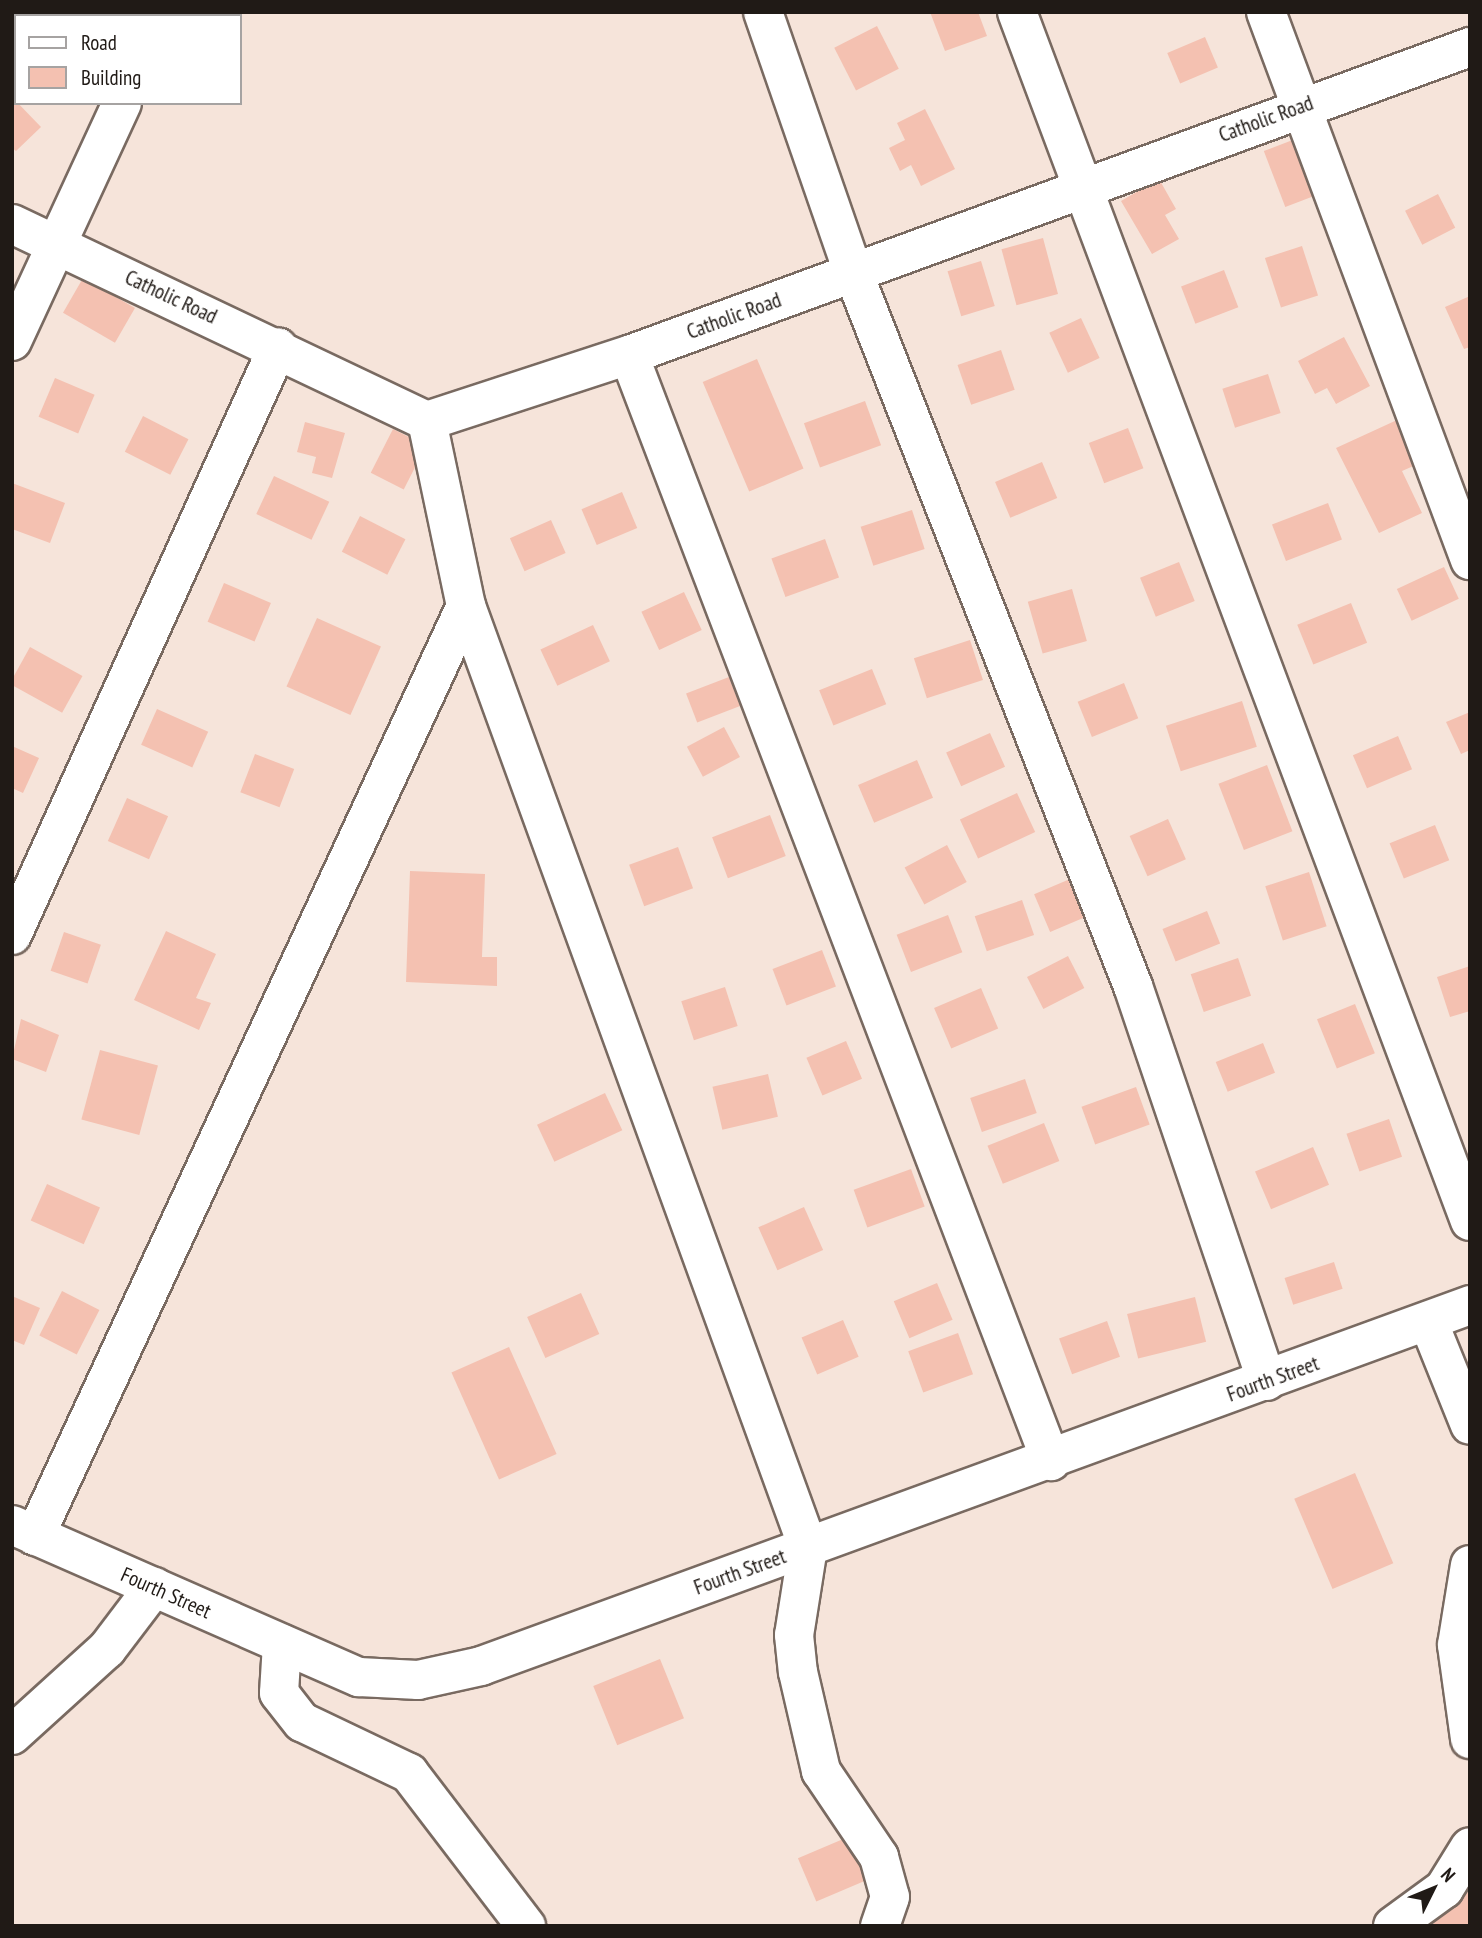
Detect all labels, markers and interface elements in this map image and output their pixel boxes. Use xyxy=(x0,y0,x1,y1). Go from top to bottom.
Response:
legend xyxy=(14,14,242,105)
text: Road xyxy=(81,29,117,56)
text: Building xyxy=(81,64,141,91)
street label: Catholic Road xyxy=(1215,90,1317,148)
street label: Catholic Road xyxy=(121,265,221,329)
street label: Catholic Road xyxy=(683,287,785,345)
street label: Fourth Street xyxy=(1224,1351,1322,1407)
street label: Fourth Street xyxy=(691,1544,789,1600)
street label: Fourth Street xyxy=(117,1562,215,1624)
north arrow xyxy=(1398,1854,1468,1924)
text: N xyxy=(1436,1863,1461,1887)

